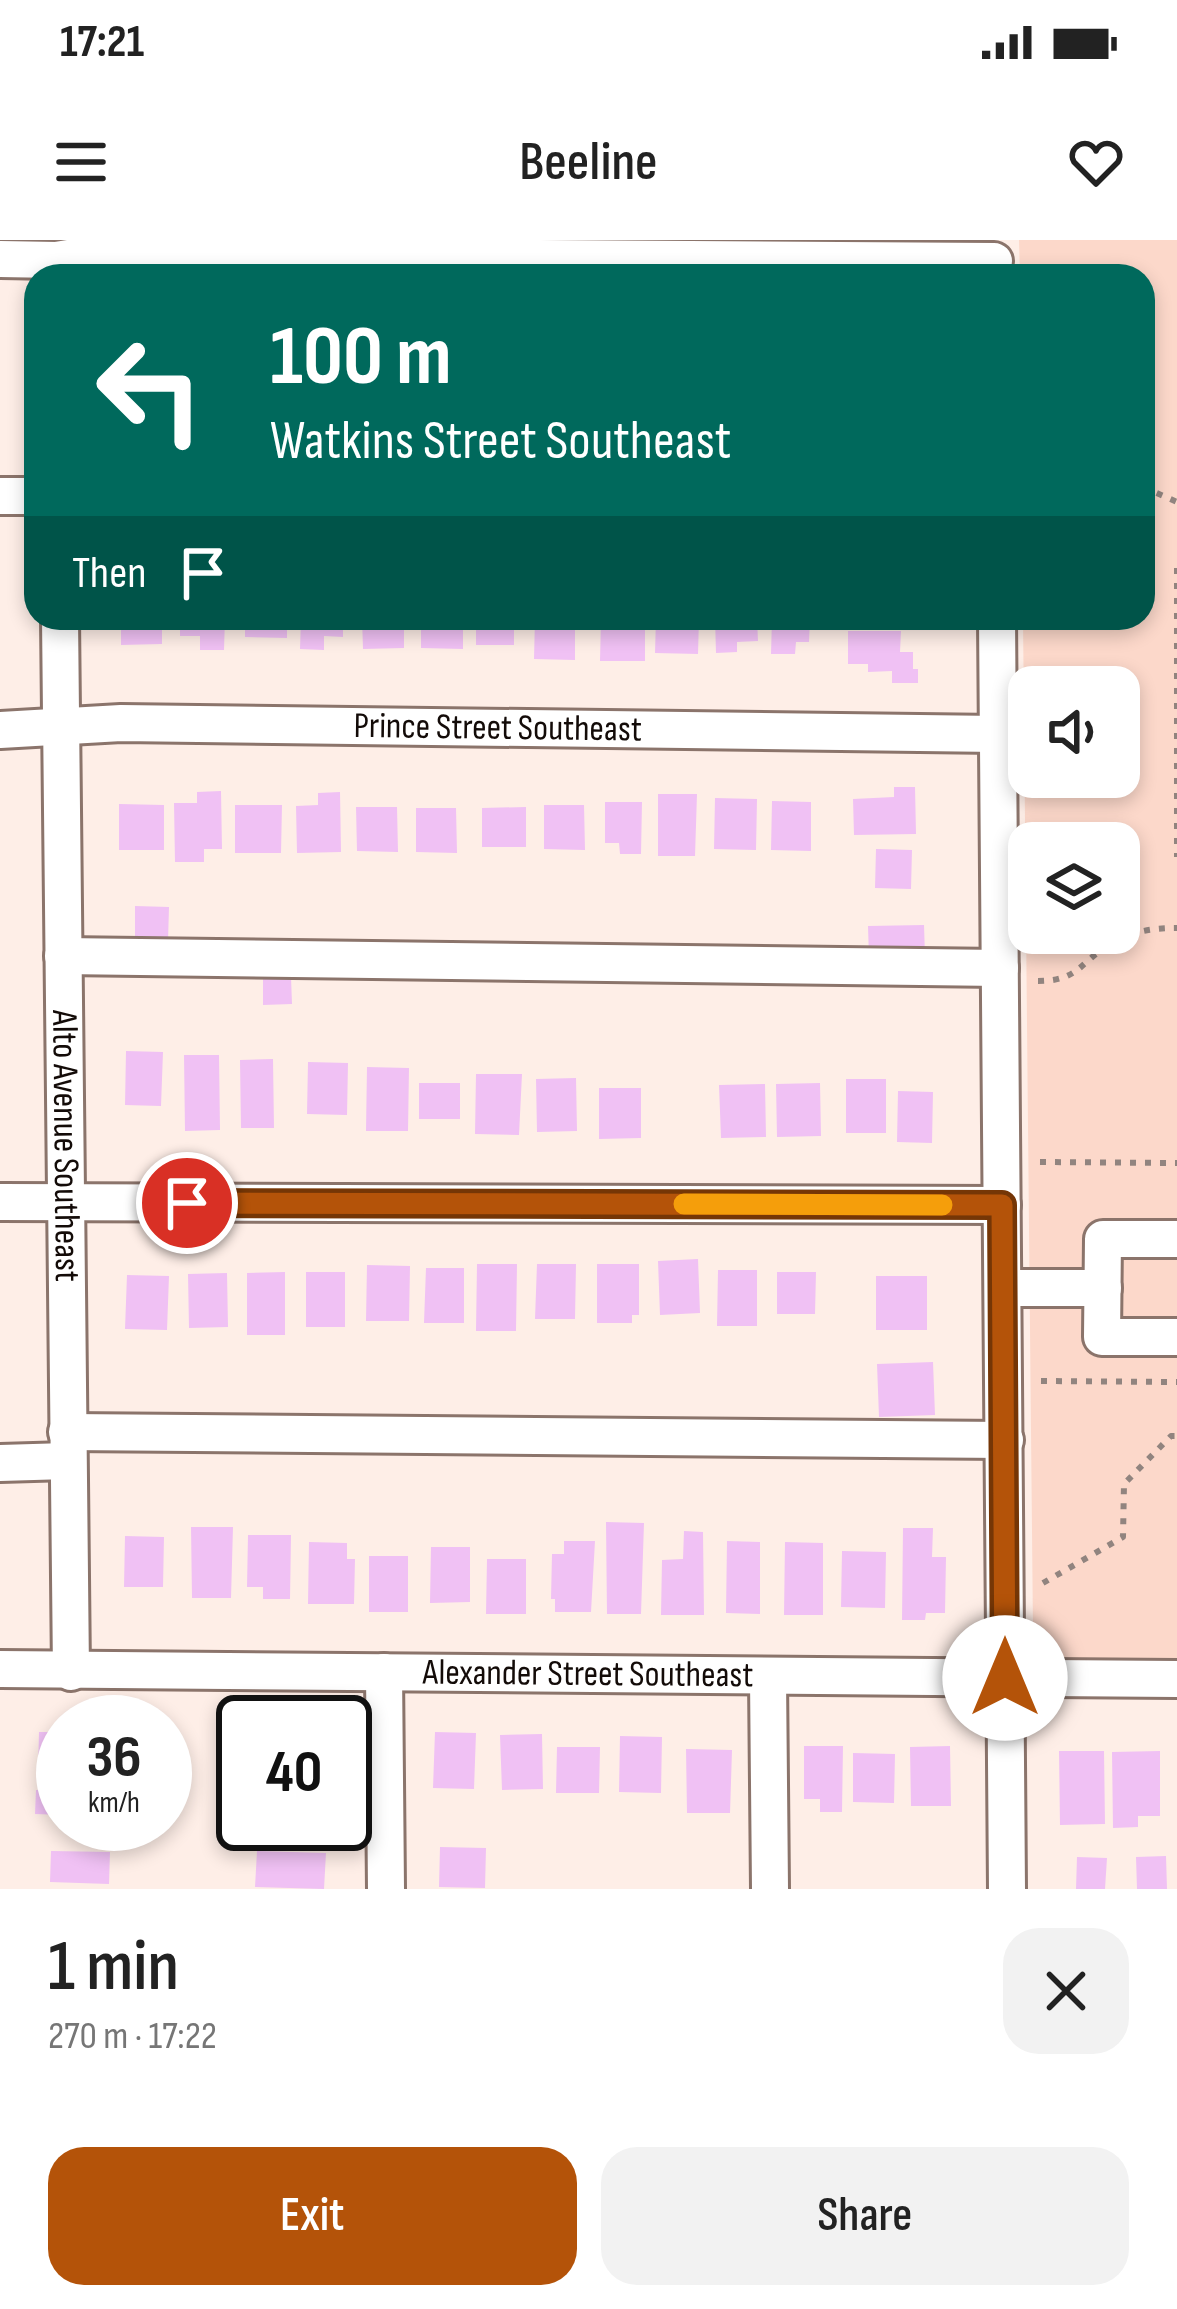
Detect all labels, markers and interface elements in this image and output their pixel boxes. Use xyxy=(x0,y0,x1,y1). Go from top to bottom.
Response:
text: 17:21 xyxy=(60,15,144,70)
icon: menu xyxy=(48,129,114,195)
icon: heart xyxy=(1063,129,1129,195)
text: Beeline xyxy=(519,130,658,195)
text: 100 m xyxy=(270,307,452,408)
icon: left xyxy=(72,312,228,468)
text: Watkins Street Southeast xyxy=(270,409,731,474)
icon: arrive xyxy=(170,540,236,606)
text: Then xyxy=(72,546,146,601)
map controls xyxy=(1008,666,1140,954)
button: sound xyxy=(1008,666,1140,798)
street label: Prince Street Southeast xyxy=(353,704,642,751)
button: layers xyxy=(1008,822,1140,954)
street label: Alto Avenue Southeast xyxy=(43,1009,88,1282)
pin xyxy=(136,1152,238,1254)
icon: arrive xyxy=(154,1170,220,1236)
position arrow xyxy=(942,1615,1068,1741)
street label: Alexander Street Southeast xyxy=(421,1651,754,1697)
speed limit sign: 40 xyxy=(216,1695,372,1851)
text: 36 xyxy=(86,1722,142,1794)
text: km/h xyxy=(88,1785,140,1821)
text: 1 min xyxy=(48,1924,179,2011)
button: close xyxy=(1003,1928,1129,2054)
text: 270 m · 17:22 xyxy=(48,2013,217,2060)
button: Exit xyxy=(48,2147,577,2285)
button: Share xyxy=(601,2147,1129,2285)

